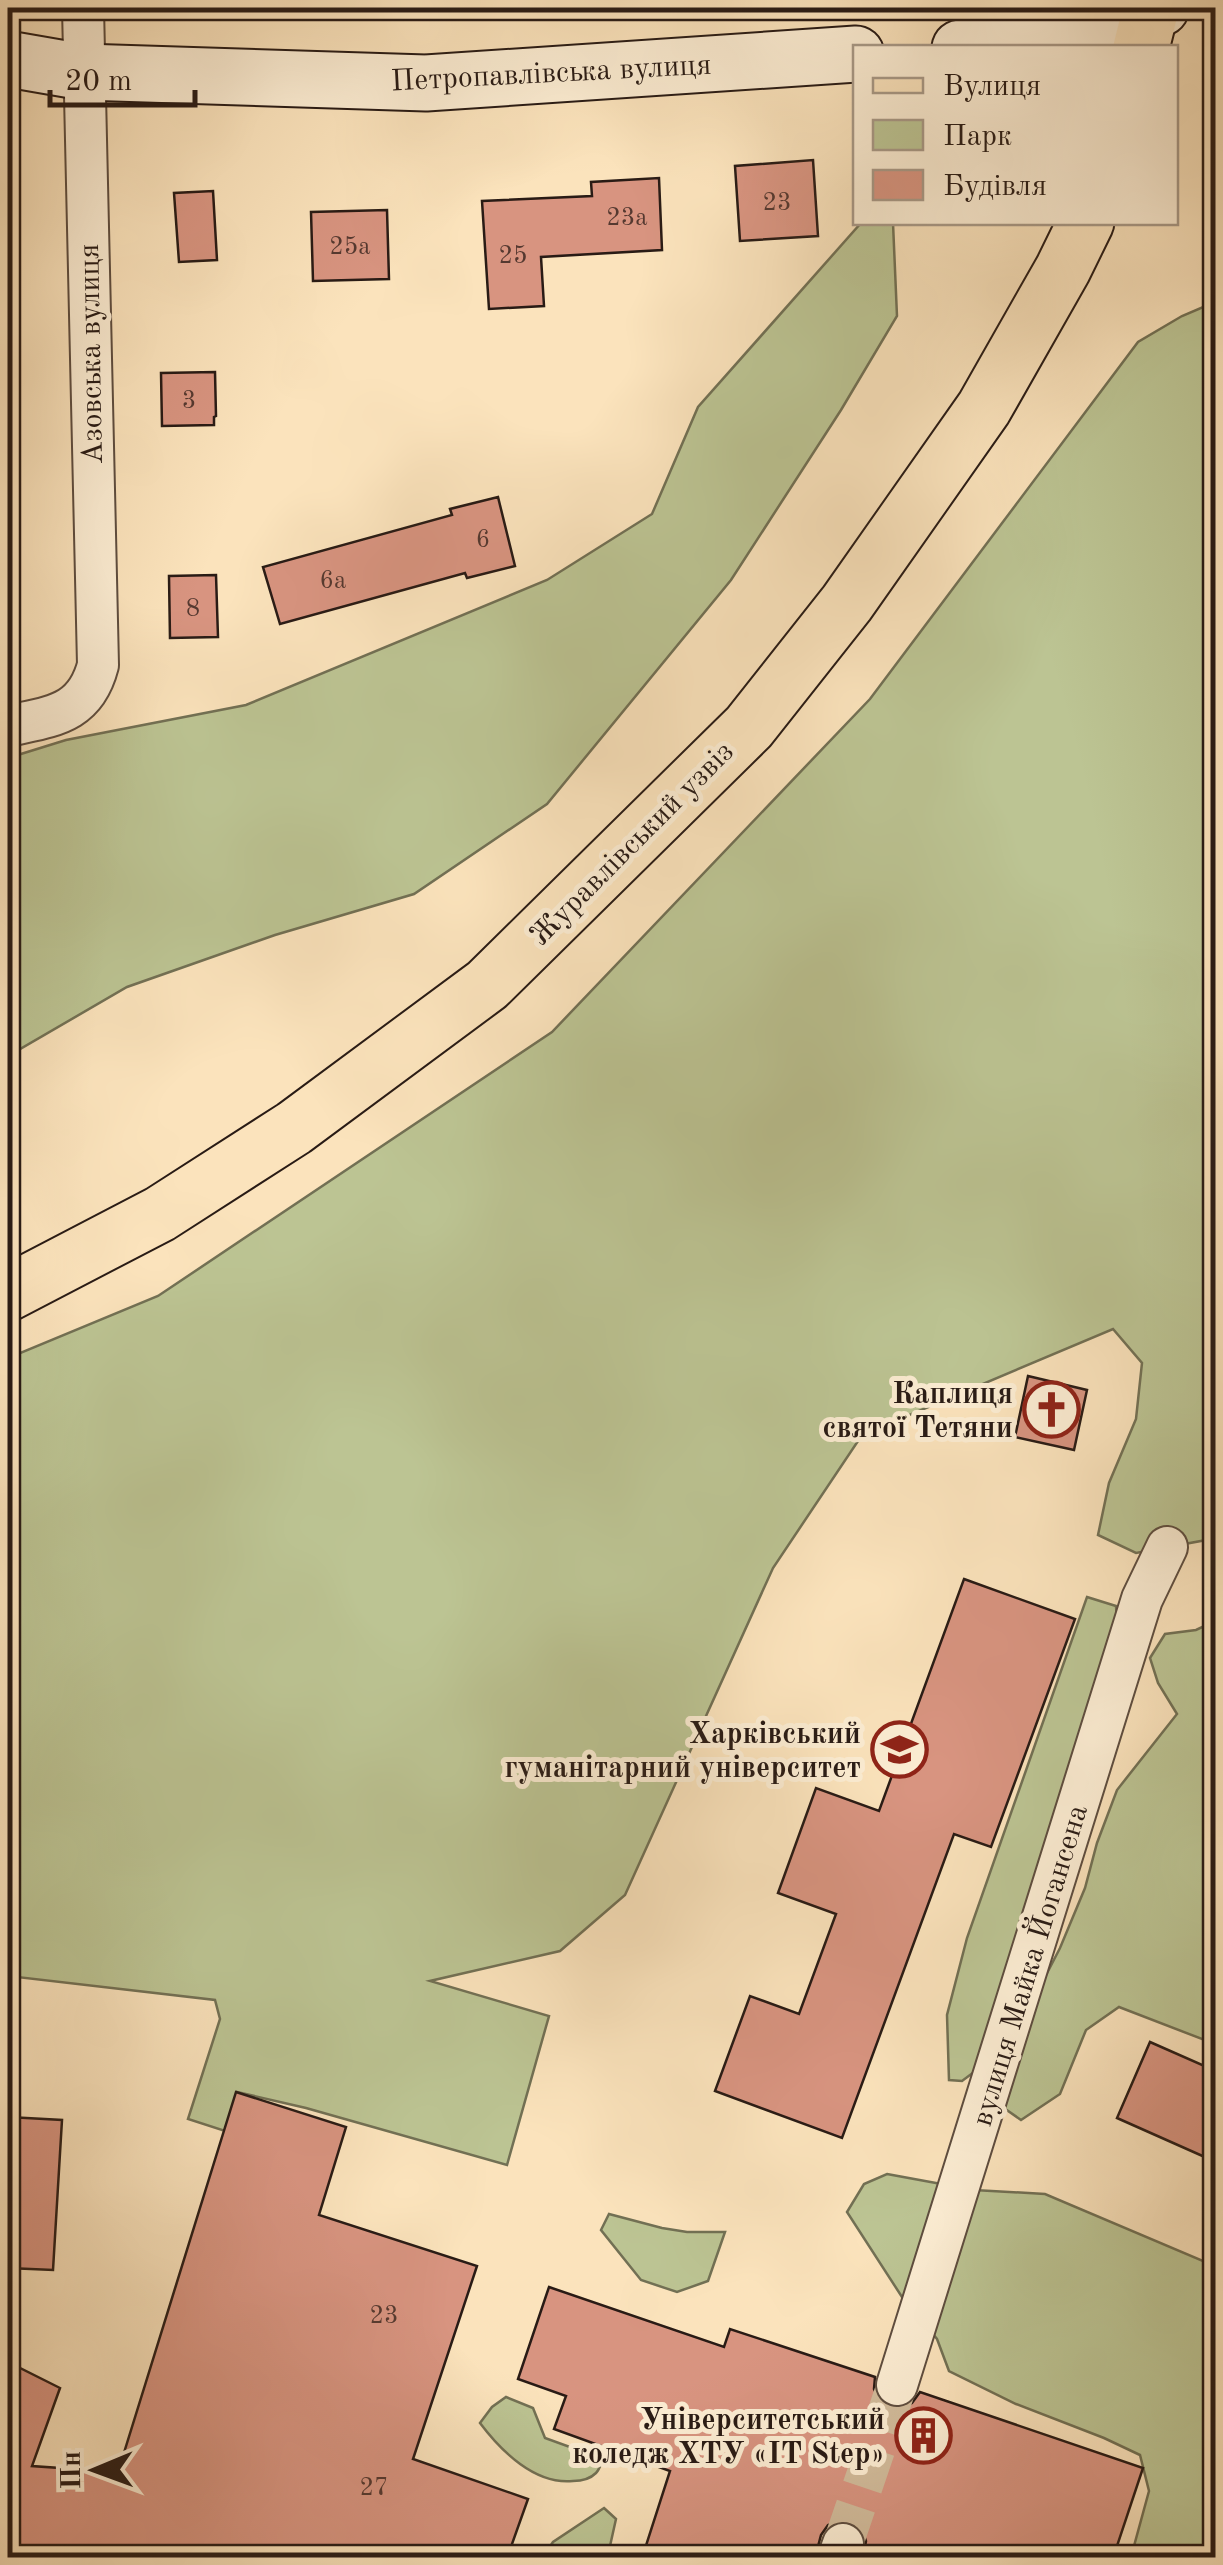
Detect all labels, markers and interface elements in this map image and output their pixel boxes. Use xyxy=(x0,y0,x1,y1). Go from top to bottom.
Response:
scale bar xyxy=(50,45,195,107)
legend xyxy=(853,45,1178,225)
street label: Петропавлівська вулиця xyxy=(390,51,712,97)
text: 20 m xyxy=(65,67,132,97)
text: Вулиця xyxy=(943,72,1041,102)
text: Парк xyxy=(943,122,1012,152)
text: Будівля xyxy=(943,172,1047,202)
house number: 23 xyxy=(762,191,792,216)
house number: 23а xyxy=(606,206,648,231)
house number: 25а xyxy=(329,235,371,260)
street label: Азовська вулиця xyxy=(75,243,109,465)
house number: 25 xyxy=(498,244,528,269)
house number: 3 xyxy=(182,389,196,414)
house number: 6 xyxy=(476,528,490,553)
house number: 6а xyxy=(320,569,346,594)
house number: 8 xyxy=(186,597,200,622)
street label: Журавлівський узвіз xyxy=(525,737,740,952)
place label: Каплиця святої Тетяни xyxy=(822,1380,1013,1444)
church icon: Каплиця святої Тетяни xyxy=(1022,1380,1082,1440)
place label: Харківський гуманітарний університет xyxy=(504,1720,861,1784)
school or university icon: Харківський гуманітарний університет xyxy=(870,1720,930,1780)
street label: вулиця Майка Йогансена xyxy=(962,1799,1094,2130)
house number: 23 xyxy=(369,2304,399,2329)
place label: Університетський коледж ХТУ «IT Step» xyxy=(572,2406,885,2470)
building icon: Університетський коледж ХТУ «IT Step» xyxy=(894,2406,954,2466)
north arrow xyxy=(45,2420,145,2520)
text: Пн xyxy=(59,2451,87,2490)
house number: 27 xyxy=(359,2476,389,2501)

